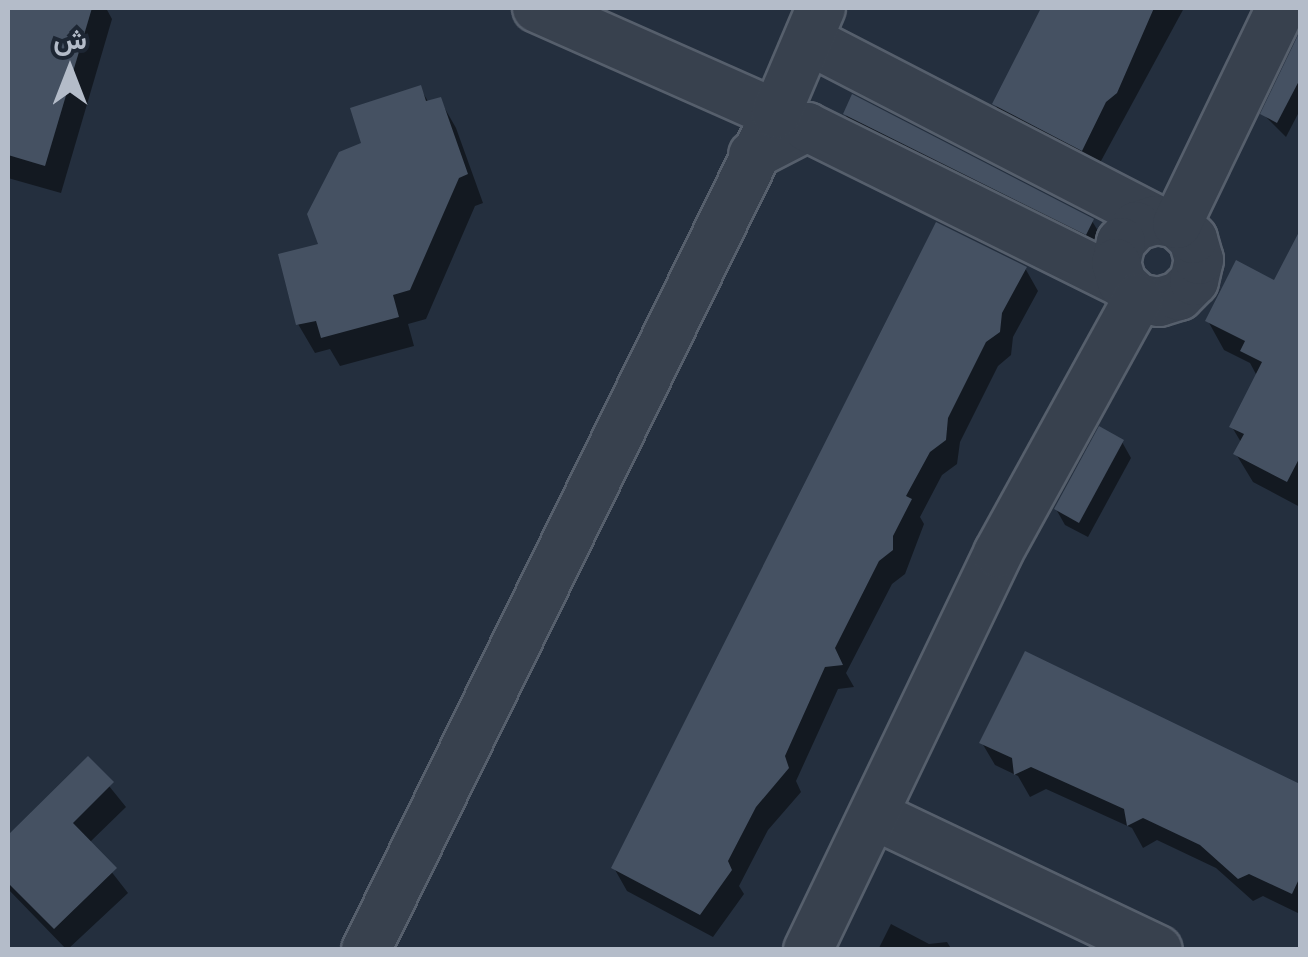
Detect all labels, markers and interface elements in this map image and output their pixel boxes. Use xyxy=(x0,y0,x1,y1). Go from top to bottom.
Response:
north arrow xyxy=(20,20,120,120)
text: ش xyxy=(53,23,87,57)

